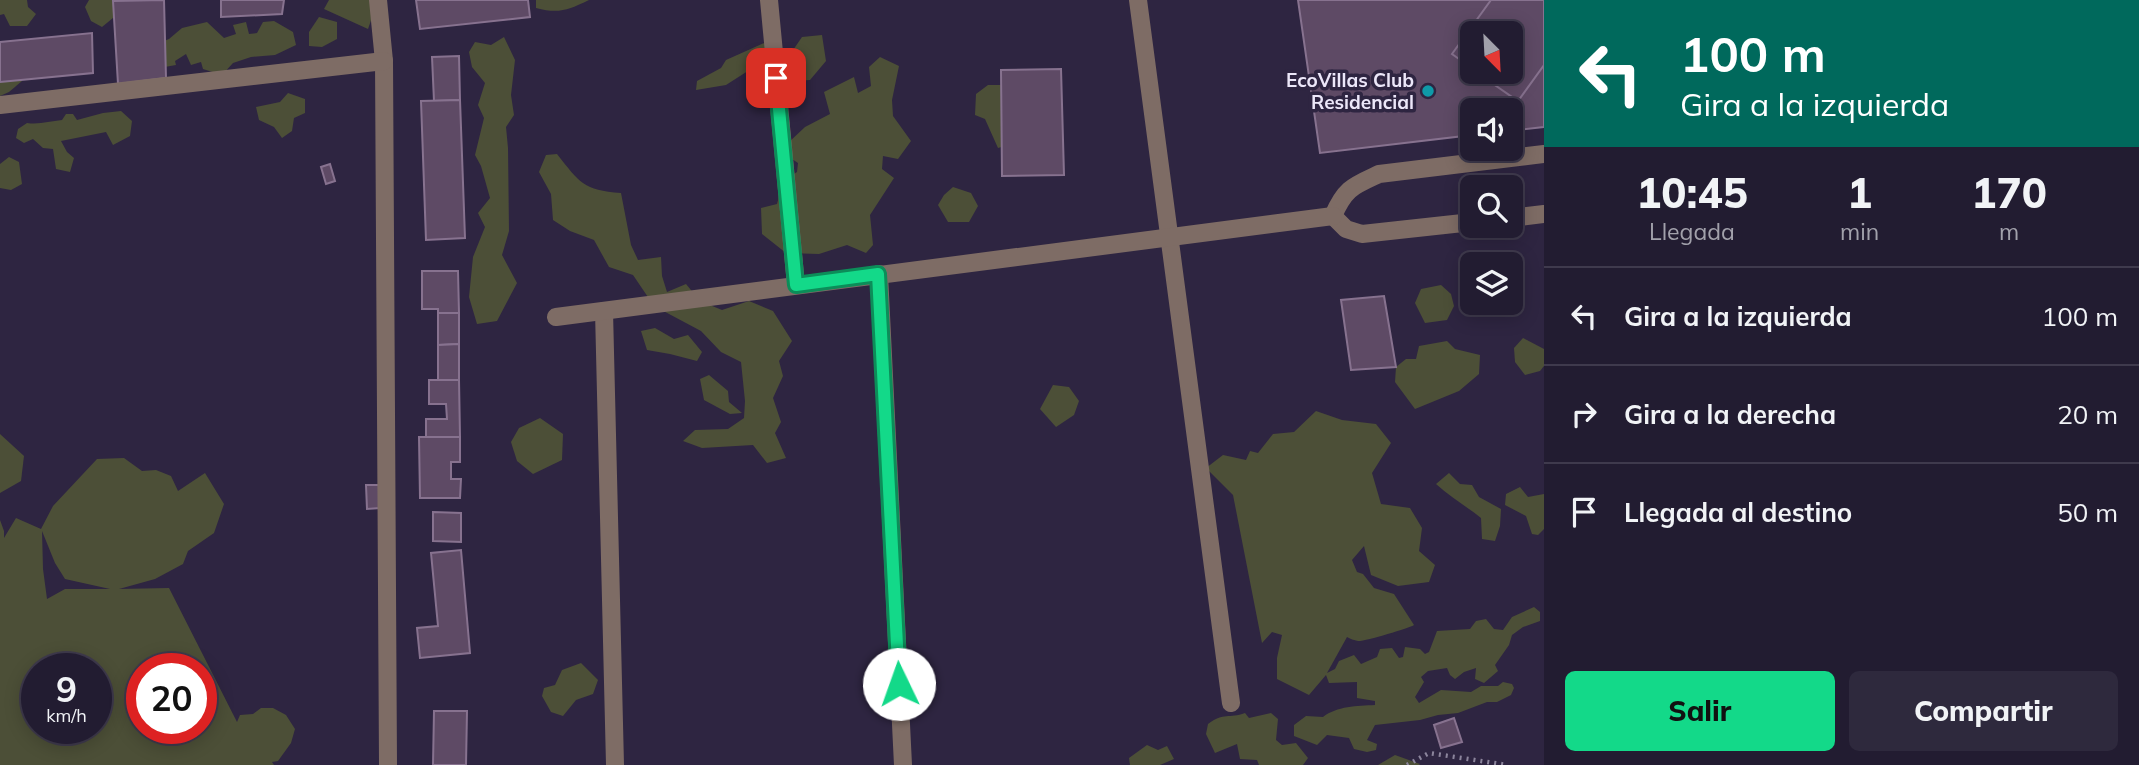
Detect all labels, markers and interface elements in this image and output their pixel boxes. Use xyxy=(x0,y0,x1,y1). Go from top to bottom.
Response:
north arrow xyxy=(1460,21,1522,84)
map controls xyxy=(1460,21,1523,315)
text: 100 m xyxy=(1680,23,1826,84)
icon: left xyxy=(1565,28,1656,119)
pin xyxy=(746,48,806,108)
icon: arrive xyxy=(757,59,795,97)
place label: EcoVillas Club Residencial xyxy=(1286,68,1414,114)
marker: EcoVillas Club Residencial xyxy=(1420,83,1436,99)
text: Gira a la izquierda xyxy=(1680,84,1949,124)
button: sound xyxy=(1460,98,1523,161)
text: 10:45 xyxy=(1636,166,1748,219)
text: 1 xyxy=(1847,166,1872,219)
text: 170 xyxy=(1971,166,2047,219)
button: search xyxy=(1460,175,1523,238)
text: Llegada xyxy=(1649,217,1735,246)
text: min xyxy=(1840,217,1879,246)
text: m xyxy=(1999,217,2019,246)
button: layers xyxy=(1460,252,1523,315)
icon: left xyxy=(1565,297,1603,335)
text: Gira a la izquierda xyxy=(1624,300,1852,333)
text: 100 m xyxy=(2042,300,2118,333)
icon: right xyxy=(1565,395,1603,433)
text: Gira a la derecha xyxy=(1624,398,1836,431)
text: 20 m xyxy=(2057,398,2118,431)
icon: arrive xyxy=(1565,493,1603,531)
text: Llegada al destino xyxy=(1624,496,1852,529)
text: 50 m xyxy=(2057,496,2118,529)
position arrow xyxy=(862,647,936,721)
speed limit sign: 20 xyxy=(126,653,217,744)
text: 9 xyxy=(56,667,77,711)
button: Salir xyxy=(1565,671,1835,751)
button: Compartir xyxy=(1849,671,2118,751)
text: km/h xyxy=(46,704,87,727)

